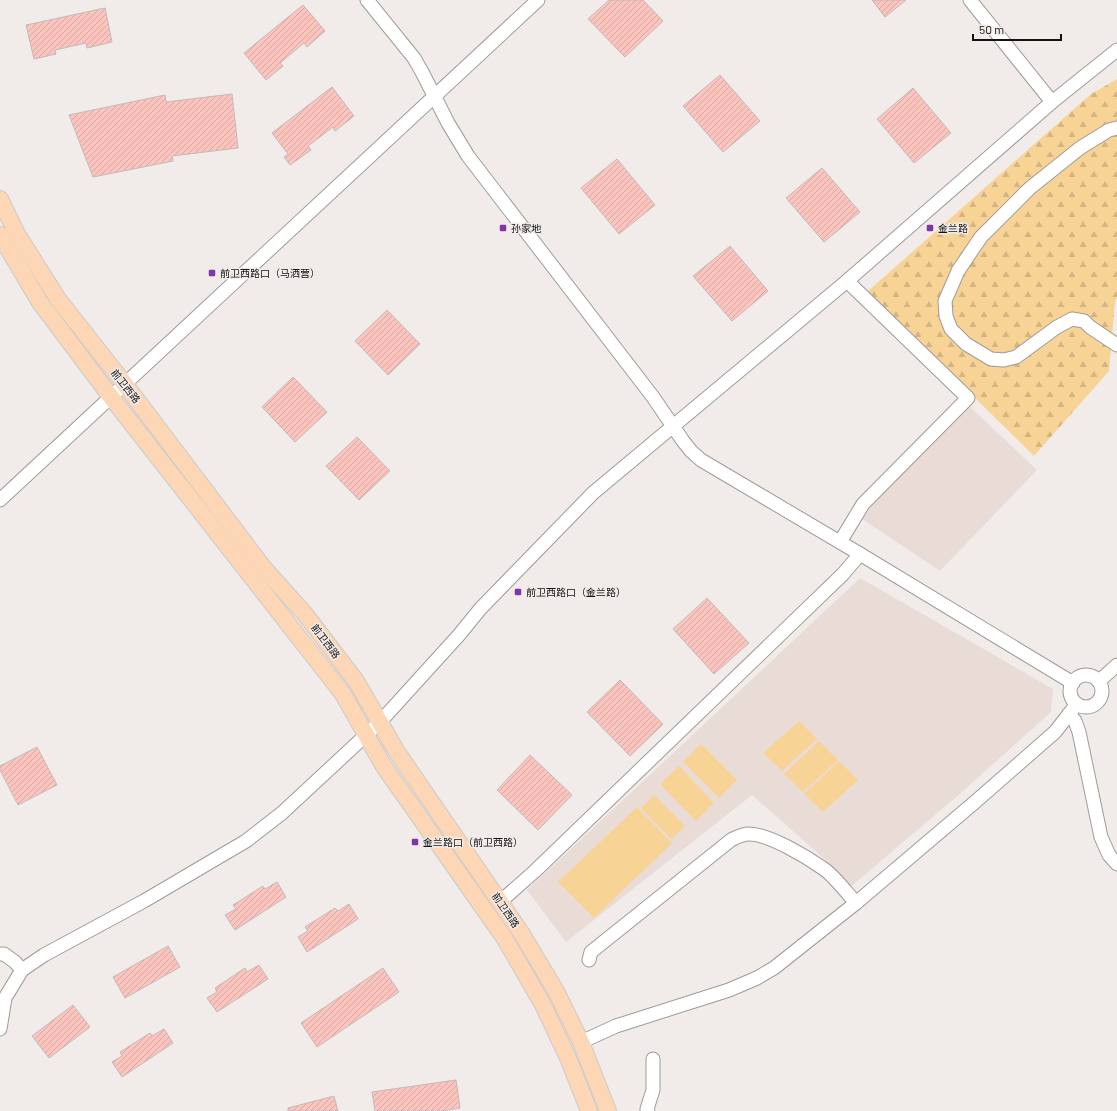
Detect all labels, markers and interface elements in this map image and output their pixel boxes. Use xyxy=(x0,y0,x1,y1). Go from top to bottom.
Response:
scale bar xyxy=(973,16,1061,42)
text: 50 m xyxy=(979,22,1004,36)
place label: 孙家地 xyxy=(511,222,542,234)
place label: 金兰路 xyxy=(938,222,968,234)
marker: 孙家地 xyxy=(498,223,508,233)
marker: 金兰路 xyxy=(925,223,935,233)
place label: 前卫西路口（马洒营） xyxy=(220,267,320,279)
marker: 前卫西路口（马洒营） xyxy=(207,268,217,278)
street label: 前卫西路 xyxy=(109,367,143,405)
place label: 前卫西路口（金兰路） xyxy=(526,586,626,598)
marker: 前卫西路口（金兰路） xyxy=(513,587,523,597)
street label: 前卫西路 xyxy=(309,621,343,661)
place label: 金兰路口（前卫西路） xyxy=(423,836,523,848)
marker: 金兰路口（前卫西路） xyxy=(410,837,420,847)
street label: 前卫西路 xyxy=(490,890,522,930)

